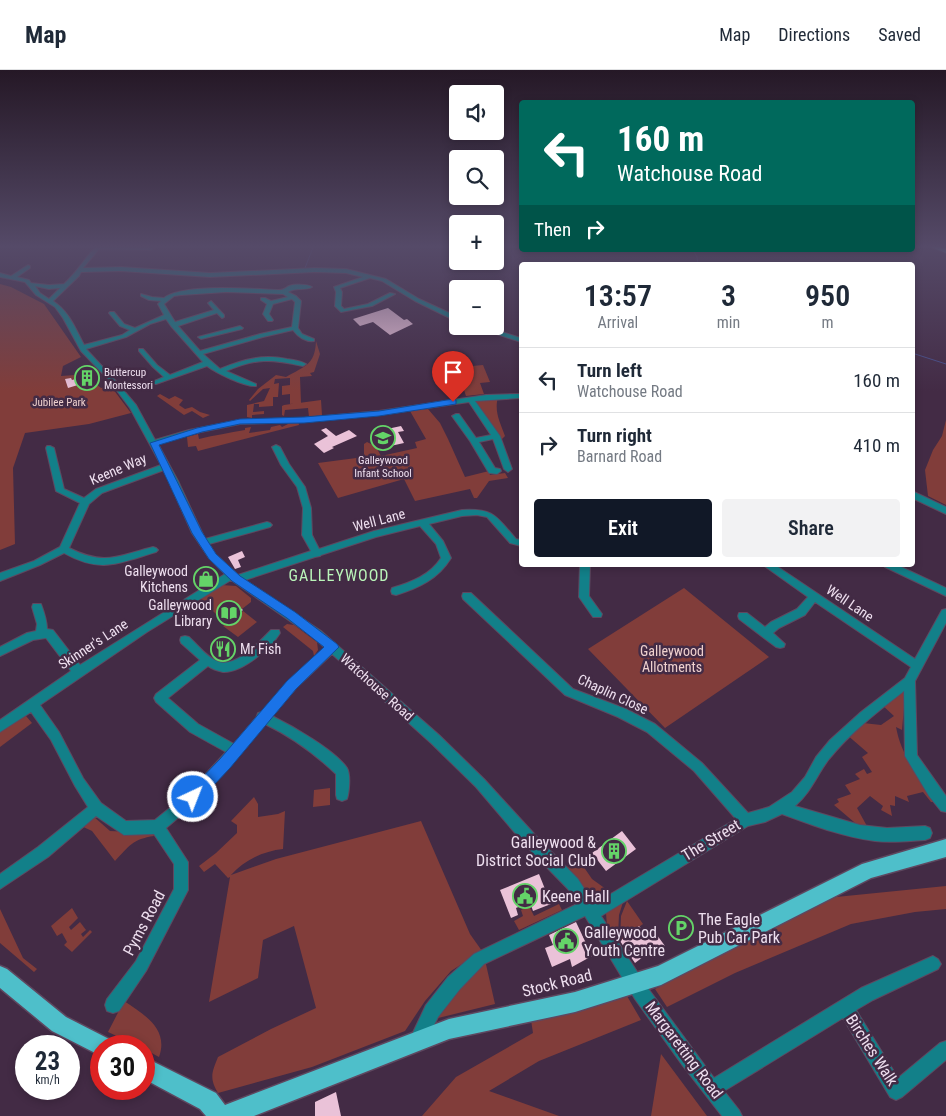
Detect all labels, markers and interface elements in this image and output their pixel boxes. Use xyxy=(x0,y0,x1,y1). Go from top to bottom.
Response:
text: Map xyxy=(25,21,66,49)
text: Map xyxy=(719,24,750,45)
text: Directions xyxy=(778,24,850,45)
text: Saved xyxy=(878,24,921,45)
map controls xyxy=(449,85,504,335)
button: sound xyxy=(449,85,504,140)
text: 160 m xyxy=(617,119,704,160)
icon: left xyxy=(534,120,599,185)
button: search xyxy=(449,150,504,205)
text: Watchouse Road xyxy=(617,161,762,186)
button: + xyxy=(449,215,504,270)
icon: right xyxy=(581,215,609,243)
text: Then xyxy=(534,218,571,241)
text: 13:57 xyxy=(584,278,652,313)
text: 3 xyxy=(721,278,736,313)
text: 950 xyxy=(805,278,850,313)
button: − xyxy=(449,280,504,335)
text: Arrival xyxy=(598,313,638,332)
text: min xyxy=(717,313,740,332)
text: m xyxy=(822,313,834,332)
pin xyxy=(432,351,474,402)
icon: arrive xyxy=(439,358,467,386)
text: Turn left xyxy=(577,359,642,382)
building icon: Buttercup Montessori xyxy=(74,365,100,391)
place label: Buttercup Montessori xyxy=(104,366,153,392)
icon: left xyxy=(534,366,562,394)
text: 160 m xyxy=(853,369,900,392)
text: Watchouse Road xyxy=(577,382,683,401)
park label: Jubilee Park xyxy=(32,396,86,409)
text: Turn right xyxy=(577,424,652,447)
school or university icon: Galleywood Infant School xyxy=(370,425,396,451)
icon: right xyxy=(534,431,562,459)
text: 410 m xyxy=(853,434,900,457)
text: Barnard Road xyxy=(577,447,662,466)
street label: Keene Way xyxy=(87,450,149,488)
place label: Galleywood Infant School xyxy=(354,454,412,480)
button: Exit xyxy=(534,499,712,557)
button: Share xyxy=(722,499,900,557)
street label: Well Lane xyxy=(351,505,407,535)
place label: Galleywood Kitchens xyxy=(124,563,188,595)
shop icon: Galleywood Kitchens xyxy=(193,566,219,592)
district label: GALLEYWOOD xyxy=(289,566,389,585)
street label: Well Lane xyxy=(823,581,877,625)
place label: Galleywood Library xyxy=(148,597,212,629)
library icon: Galleywood Library xyxy=(216,600,242,626)
street label: Skinner's Lane xyxy=(55,615,131,672)
restaurant icon: Mr Fish xyxy=(210,636,236,662)
place label: Mr Fish xyxy=(240,641,281,657)
park label: Galleywood Allotments xyxy=(640,643,704,675)
street label: Watchouse Road xyxy=(337,650,417,724)
street label: Chaplin Close xyxy=(575,671,651,717)
position arrow xyxy=(166,770,218,822)
street label: The Street xyxy=(678,815,744,865)
place label: Galleywood & District Social Club xyxy=(476,833,596,870)
building icon: Galleywood & District Social Club xyxy=(601,838,627,864)
public building icon: Keene Hall xyxy=(512,883,538,909)
street label: Pyms Road xyxy=(119,887,169,959)
place label: Keene Hall xyxy=(542,887,609,906)
place label: The Eagle Pub Car Park xyxy=(698,910,781,947)
parking icon: The Eagle Pub Car Park xyxy=(668,915,694,941)
place label: Galleywood Youth Centre xyxy=(584,923,665,960)
public building icon: Galleywood Youth Centre xyxy=(553,928,579,954)
street label: Stock Road xyxy=(520,965,594,1001)
street label: Margaretting Road xyxy=(641,998,727,1102)
street label: Birches Walk xyxy=(842,1011,903,1090)
speed limit sign: 30 xyxy=(90,1035,155,1100)
text: 23 xyxy=(35,1047,60,1076)
text: km/h xyxy=(35,1073,60,1087)

